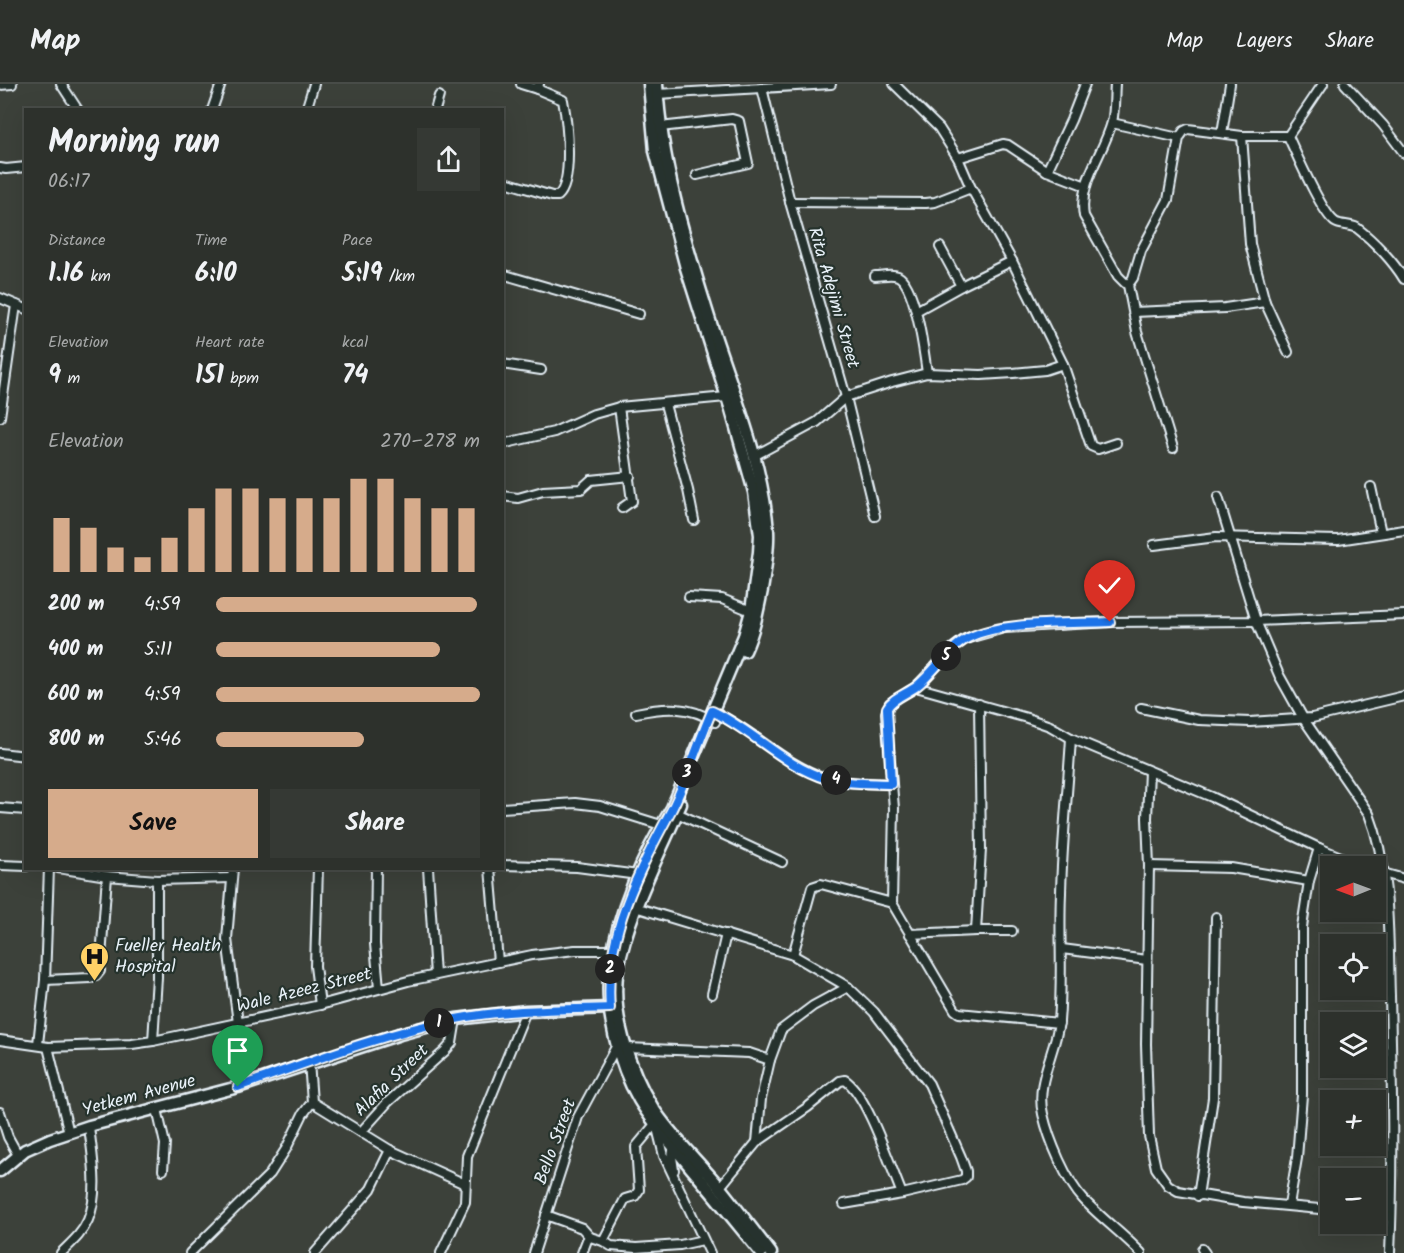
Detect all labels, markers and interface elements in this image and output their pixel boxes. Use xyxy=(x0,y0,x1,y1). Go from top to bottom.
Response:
text: Map xyxy=(30,19,81,64)
text: Map xyxy=(1166,25,1203,58)
text: Layers xyxy=(1236,25,1292,58)
text: Share xyxy=(1325,25,1374,58)
text: Morning run xyxy=(48,117,220,170)
button: share xyxy=(417,128,480,191)
text: 06:17 xyxy=(48,166,90,198)
street label: Rita Adejimi Street xyxy=(799,224,867,373)
text: Distance xyxy=(48,228,106,253)
text: Time xyxy=(195,228,227,253)
text: Pace xyxy=(342,228,373,253)
text: 1.16 xyxy=(48,253,84,295)
text: 6:10 xyxy=(195,253,237,295)
text: 5:19 xyxy=(342,253,383,295)
text: km xyxy=(84,264,111,289)
text: /km xyxy=(383,264,415,289)
text: Elevation xyxy=(48,330,109,355)
text: Heart rate xyxy=(195,330,265,355)
text: kcal xyxy=(342,330,368,355)
text: 9 xyxy=(48,355,61,397)
text: 151 xyxy=(195,355,224,397)
text: 74 xyxy=(342,355,368,397)
text: m xyxy=(61,366,80,391)
text: bpm xyxy=(224,366,259,391)
text: Elevation xyxy=(48,426,124,458)
text: 270–278 m xyxy=(380,426,480,458)
pin xyxy=(1084,560,1135,622)
icon: check xyxy=(1093,569,1126,602)
text: 200 m xyxy=(48,589,104,621)
text: 4:59 xyxy=(144,589,180,621)
text: 400 m xyxy=(48,634,104,666)
text: 5:11 xyxy=(144,634,172,666)
pin: 5 xyxy=(931,641,961,671)
text: 5 xyxy=(942,643,950,668)
text: 600 m xyxy=(48,679,103,711)
text: 4:59 xyxy=(144,679,180,711)
text: 800 m xyxy=(48,724,104,756)
text: 5:46 xyxy=(144,724,182,756)
pin: 3 xyxy=(672,758,702,788)
text: 3 xyxy=(683,760,691,785)
pin: 4 xyxy=(821,765,851,795)
text: 4 xyxy=(832,767,840,792)
button: Save xyxy=(48,789,258,858)
button: Share xyxy=(270,789,480,858)
north arrow xyxy=(1320,856,1386,922)
map controls xyxy=(1320,856,1386,1234)
place label: Fueller Health Hospital xyxy=(115,932,221,982)
button: locate xyxy=(1320,934,1386,1000)
hospital icon: Fueller Health Hospital xyxy=(78,940,110,982)
pin: 2 xyxy=(595,954,625,984)
text: 2 xyxy=(605,956,615,981)
street label: Wale Azeez Street xyxy=(233,960,376,1022)
pin: 1 xyxy=(424,1008,454,1038)
text: 1 xyxy=(437,1010,441,1035)
button: layers xyxy=(1320,1012,1386,1078)
pin xyxy=(212,1025,263,1087)
icon: arrive xyxy=(221,1034,254,1067)
street label: Alafia Street xyxy=(348,1037,437,1124)
street label: Yetkem Avenue xyxy=(79,1067,199,1125)
button: + xyxy=(1320,1090,1386,1156)
street label: Bello Street xyxy=(527,1094,585,1189)
button: − xyxy=(1320,1168,1386,1234)

